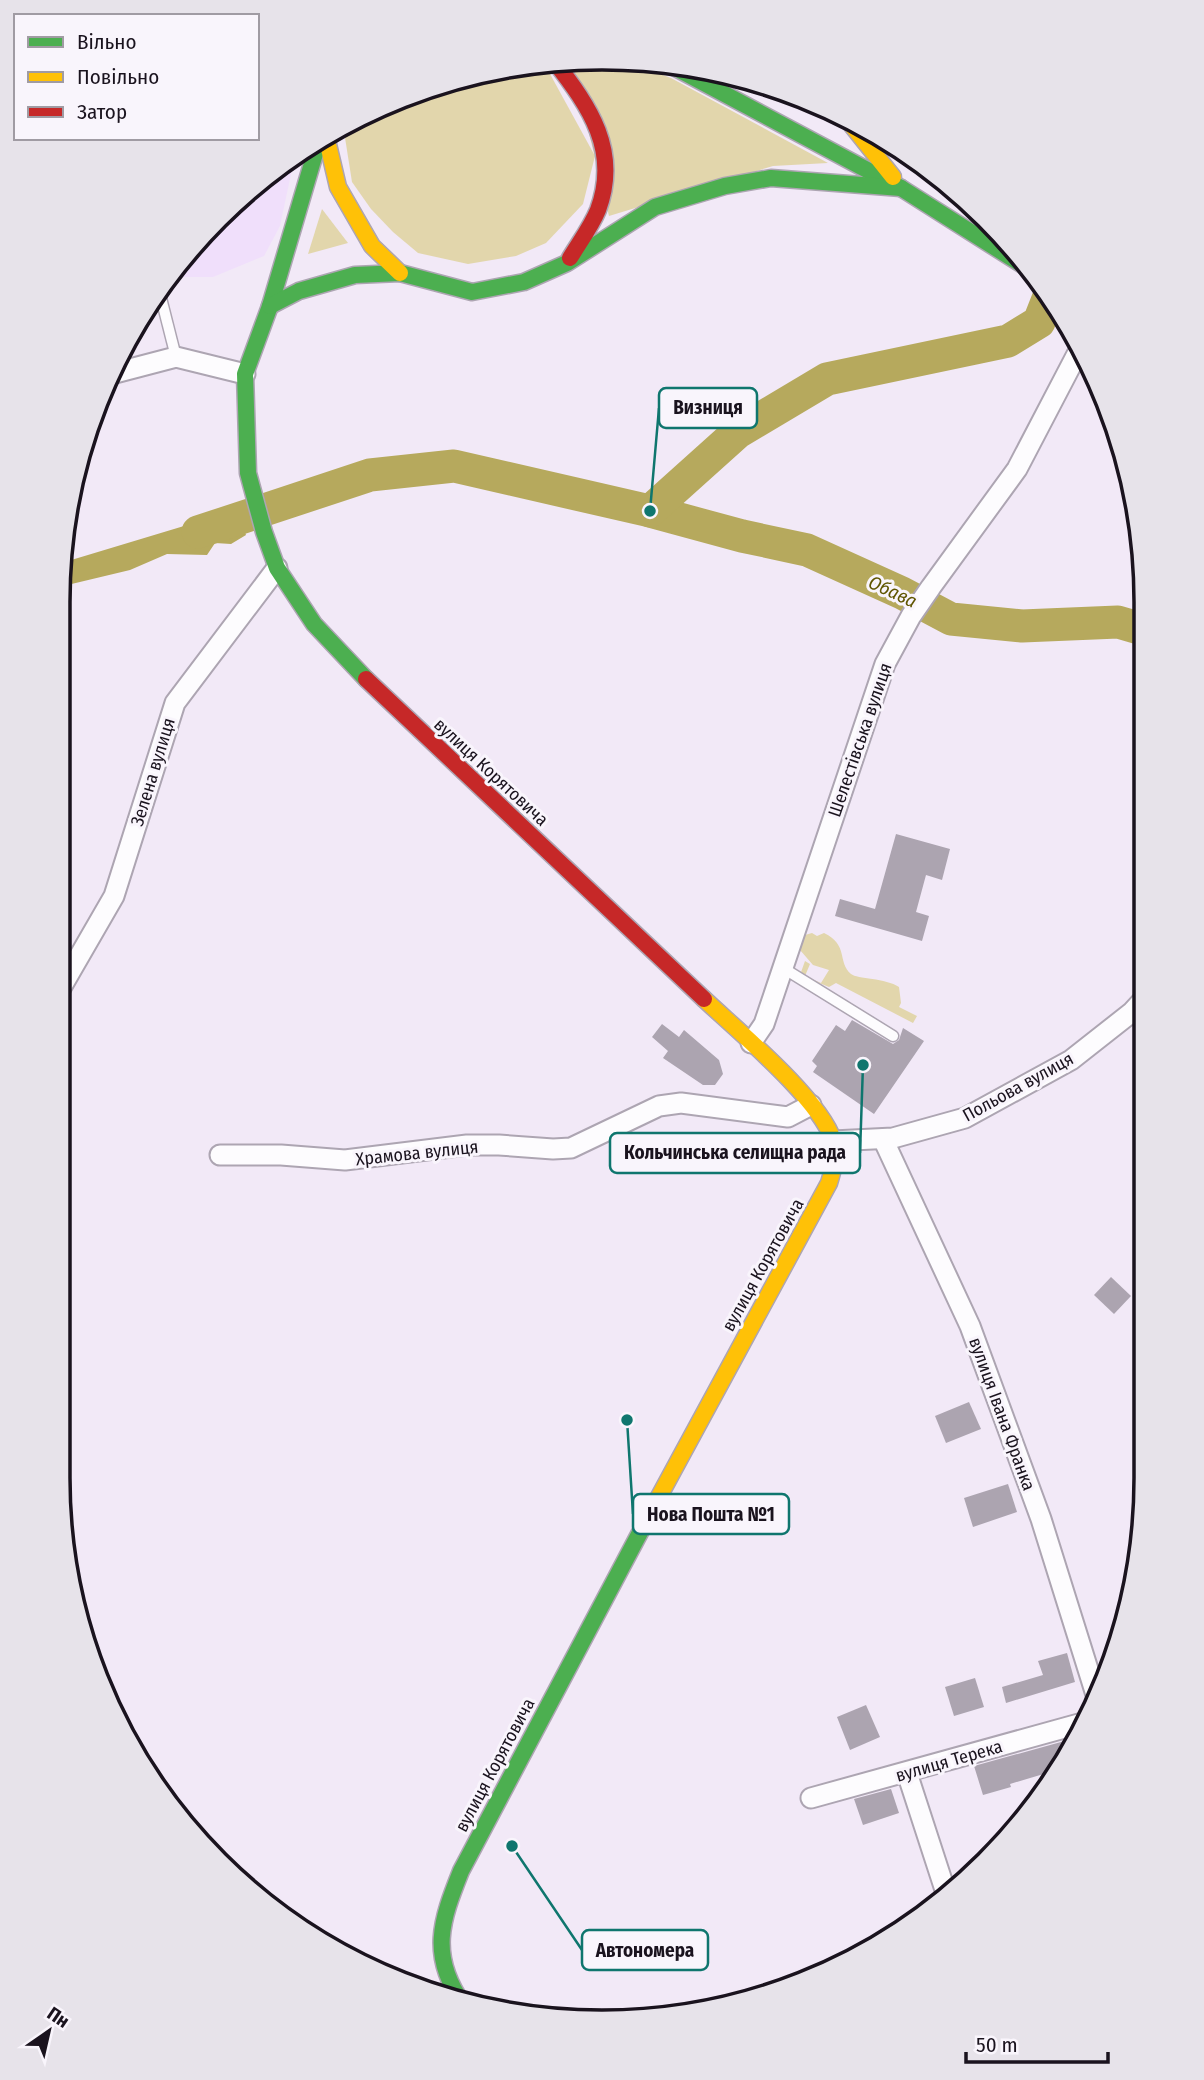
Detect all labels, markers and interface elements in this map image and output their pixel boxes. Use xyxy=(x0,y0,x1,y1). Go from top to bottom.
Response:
legend xyxy=(14,14,259,140)
text: Вільно xyxy=(77,29,137,55)
text: Повільно xyxy=(77,64,159,90)
text: Затор xyxy=(77,99,127,125)
callout: Визниця xyxy=(659,388,757,428)
text: Визниця xyxy=(673,396,743,419)
water label: Обава xyxy=(865,570,921,613)
street label: Шелестівська вулиця xyxy=(823,660,897,820)
street label: вулиця Корятовича xyxy=(429,713,553,831)
street label: Зелена вулиця xyxy=(126,715,180,829)
street label: Польова вулиця xyxy=(959,1048,1077,1126)
callout: Кольчинська селищна рада xyxy=(610,1133,860,1173)
street label: Храмова вулиця xyxy=(355,1136,479,1170)
text: Кольчинська селищна рада xyxy=(624,1141,846,1164)
street label: вулиця Корятовича xyxy=(717,1195,809,1335)
street label: вулиця Івана Франка xyxy=(964,1334,1040,1494)
callout: Нова Пошта №1 xyxy=(633,1494,789,1534)
text: Нова Пошта №1 xyxy=(647,1503,775,1526)
street label: вулиця Корятовича xyxy=(451,1694,540,1836)
street label: вулиця Терека xyxy=(893,1735,1005,1787)
callout: Автономера xyxy=(582,1930,708,1970)
text: Автономера xyxy=(595,1939,694,1962)
north arrow xyxy=(14,1996,84,2066)
text: Пн xyxy=(43,2002,74,2033)
scale bar xyxy=(966,2021,1108,2064)
text: 50 m xyxy=(976,2032,1018,2058)

